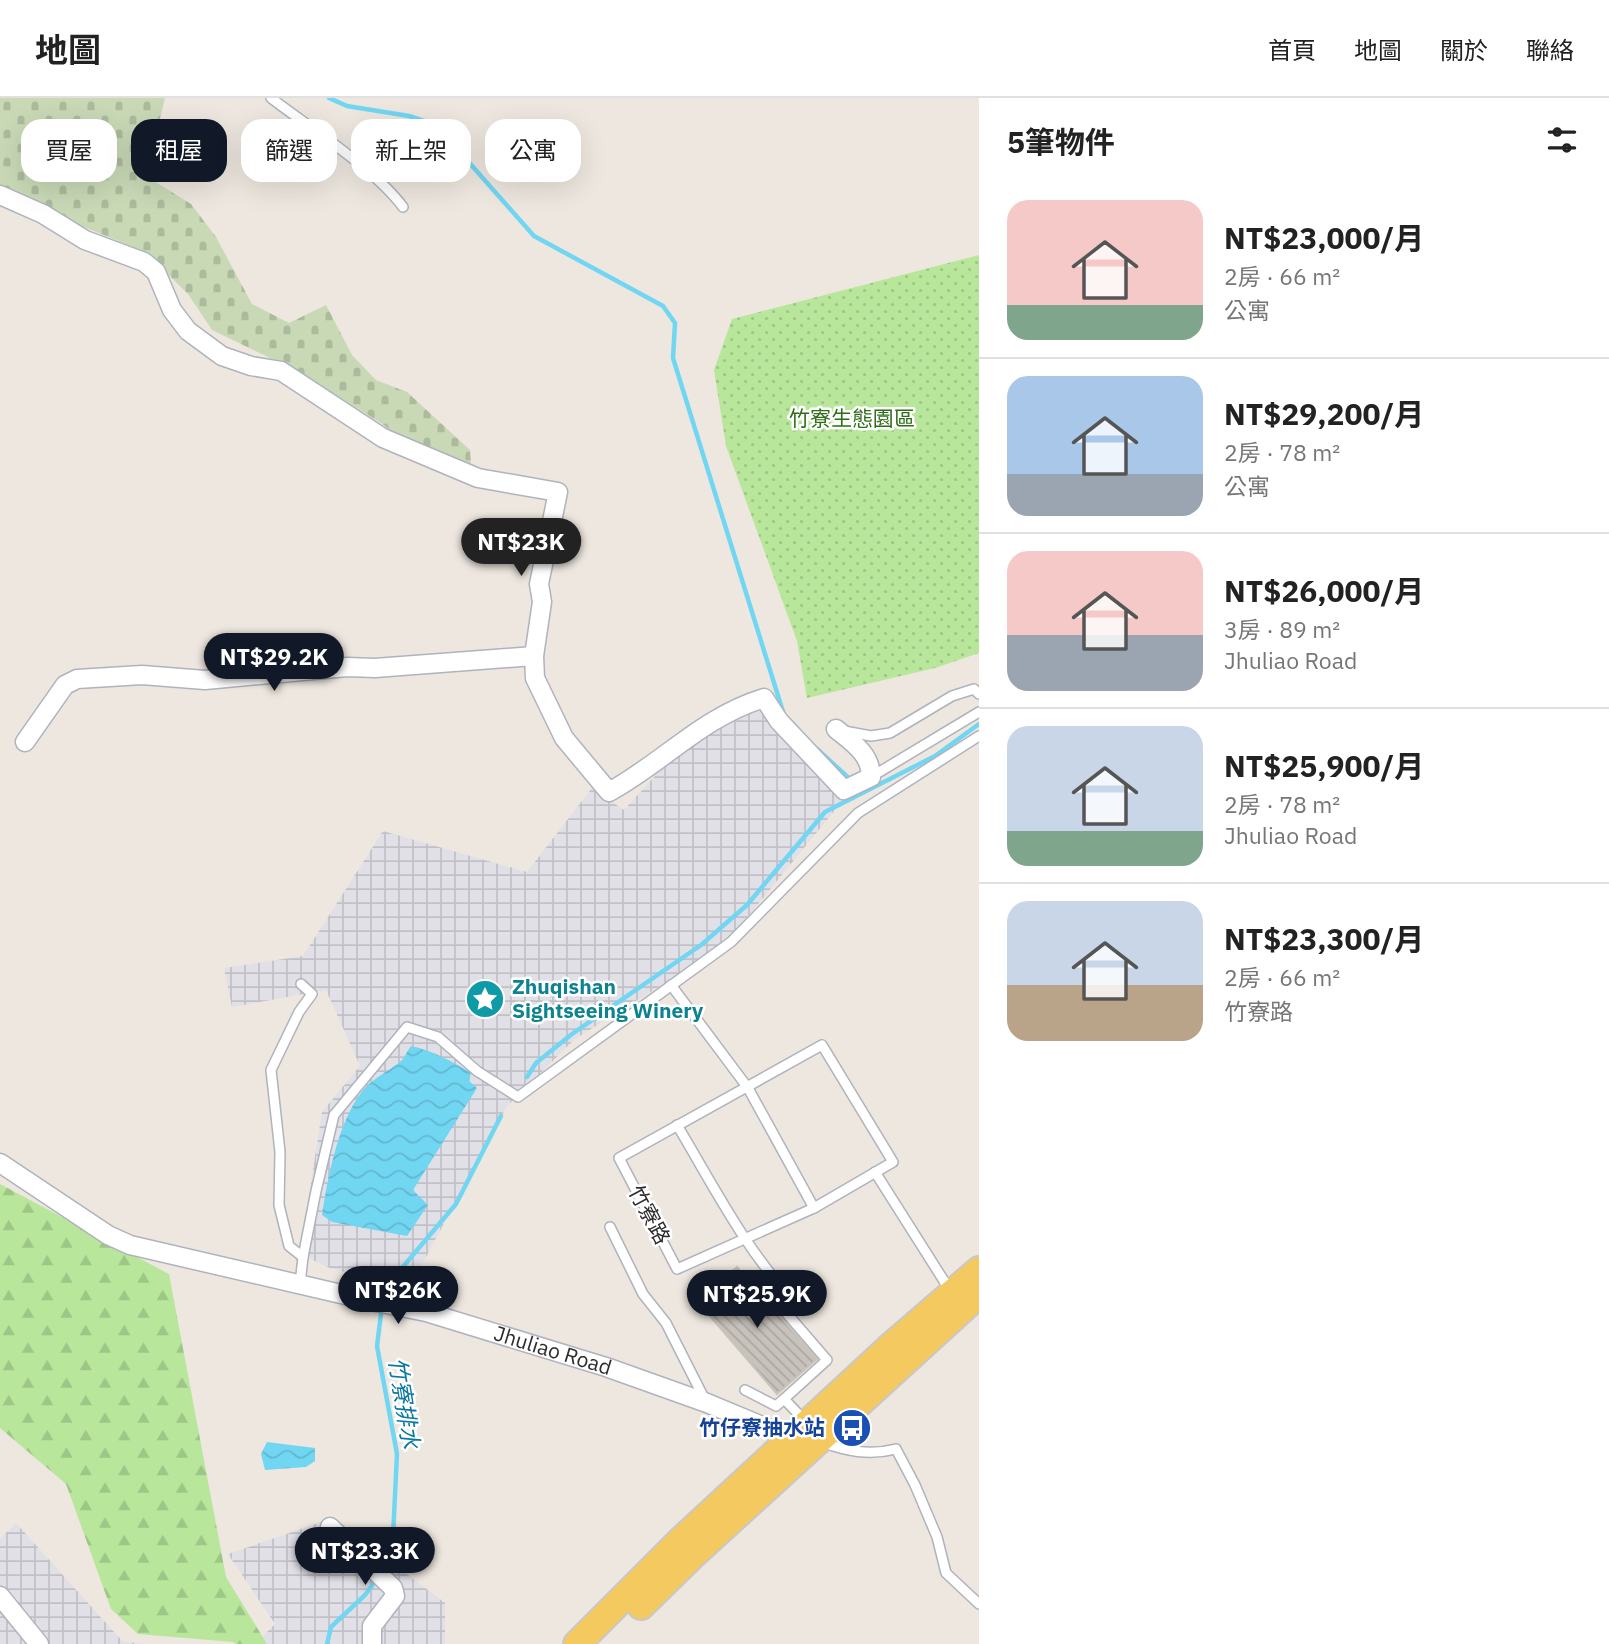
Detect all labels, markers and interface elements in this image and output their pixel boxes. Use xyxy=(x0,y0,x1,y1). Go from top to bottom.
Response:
text: 地圖 xyxy=(35,28,101,71)
text: 首頁 xyxy=(1268,34,1316,66)
text: 地圖 xyxy=(1354,34,1402,66)
text: 關於 xyxy=(1440,34,1488,66)
text: 聯絡 xyxy=(1526,34,1574,66)
chip: 買屋 xyxy=(21,119,117,182)
chip: 租屋 xyxy=(131,119,227,182)
chip: 篩選 xyxy=(241,119,337,182)
chip: 新上架 xyxy=(351,119,471,182)
chip: 公寓 xyxy=(485,119,581,182)
icon: filters xyxy=(1543,121,1581,159)
text: 5筆物件 xyxy=(1007,122,1115,161)
text: NT$23,000/月 xyxy=(1224,218,1424,257)
icon: home xyxy=(1063,228,1147,312)
text: 2房 · 66 m² xyxy=(1224,261,1340,291)
text: 公寓 xyxy=(1224,295,1270,325)
text: NT$29,200/月 xyxy=(1224,394,1424,433)
park label: 竹寮生態園區 xyxy=(789,404,915,432)
icon: home xyxy=(1063,404,1147,488)
text: 2房 · 78 m² xyxy=(1224,437,1340,467)
text: 公寓 xyxy=(1224,471,1270,501)
pin: NT$23K xyxy=(464,518,578,578)
text: NT$23K xyxy=(477,526,565,556)
text: NT$26,000/月 xyxy=(1224,571,1424,610)
icon: home xyxy=(1063,579,1147,663)
text: 3房 · 89 m² xyxy=(1224,614,1340,644)
pin: NT$29.2K xyxy=(202,634,346,693)
text: NT$29.2K xyxy=(220,641,328,671)
text: Jhuliao Road xyxy=(1224,645,1357,675)
text: NT$25,900/月 xyxy=(1224,746,1424,785)
icon: home xyxy=(1063,754,1147,838)
text: 2房 · 78 m² xyxy=(1224,789,1340,819)
text: Jhuliao Road xyxy=(1224,820,1357,850)
text: NT$23,300/月 xyxy=(1224,919,1424,958)
icon: home xyxy=(1063,929,1147,1013)
text: 2房 · 66 m² xyxy=(1224,962,1340,992)
place label: Zhuqishan Sightseeing Winery xyxy=(512,972,704,1024)
place icon: Zhuqishan Sightseeing Winery xyxy=(464,978,506,1020)
text: 竹寮路 xyxy=(1224,996,1293,1026)
street label: 竹寮路 xyxy=(623,1180,677,1249)
pin: NT$26K xyxy=(341,1266,455,1326)
pin: NT$25.9K xyxy=(685,1270,829,1330)
text: NT$26K xyxy=(354,1274,442,1304)
text: NT$25.9K xyxy=(703,1278,811,1308)
street label: Jhuliao Road xyxy=(491,1319,615,1381)
water label: 竹寮排水 xyxy=(383,1355,427,1452)
bus stop icon: 竹仔寮抽水站 xyxy=(831,1407,873,1449)
place label: 竹仔寮抽水站 xyxy=(699,1413,825,1441)
pin: NT$23.3K xyxy=(293,1528,437,1587)
text: NT$23.3K xyxy=(311,1535,419,1565)

